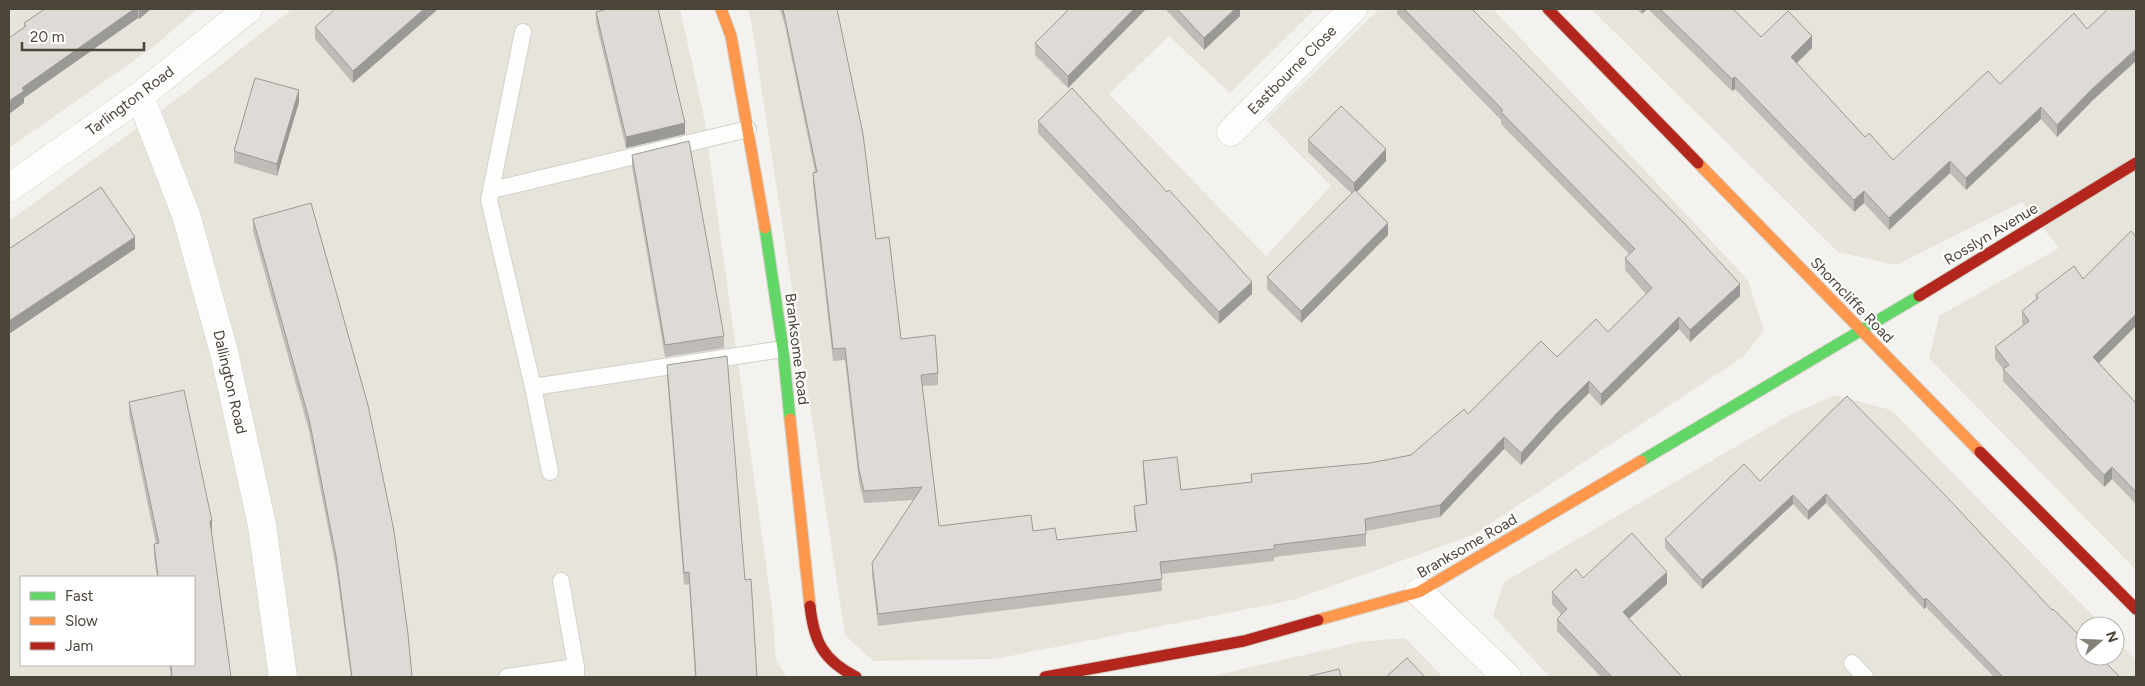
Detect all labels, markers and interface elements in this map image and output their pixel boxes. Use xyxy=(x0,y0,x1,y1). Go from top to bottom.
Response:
scale bar xyxy=(22,20,145,52)
street label: Eastbourne Close xyxy=(1244,22,1340,118)
text: 20 m xyxy=(30,28,64,46)
street label: Tarlington Road xyxy=(83,62,177,140)
street label: Rosslyn Avenue xyxy=(1941,199,2041,269)
street label: Shorncliffe Road xyxy=(1807,253,1897,347)
street label: Branksome Road xyxy=(781,292,813,406)
street label: Dallington Road xyxy=(209,328,251,436)
street label: Branksome Road xyxy=(1414,510,1520,582)
legend xyxy=(20,576,195,666)
text: Fast xyxy=(65,587,94,605)
text: Slow xyxy=(65,612,98,630)
north arrow xyxy=(2075,616,2125,666)
text: N xyxy=(2102,629,2122,645)
text: Jam xyxy=(65,637,93,655)

